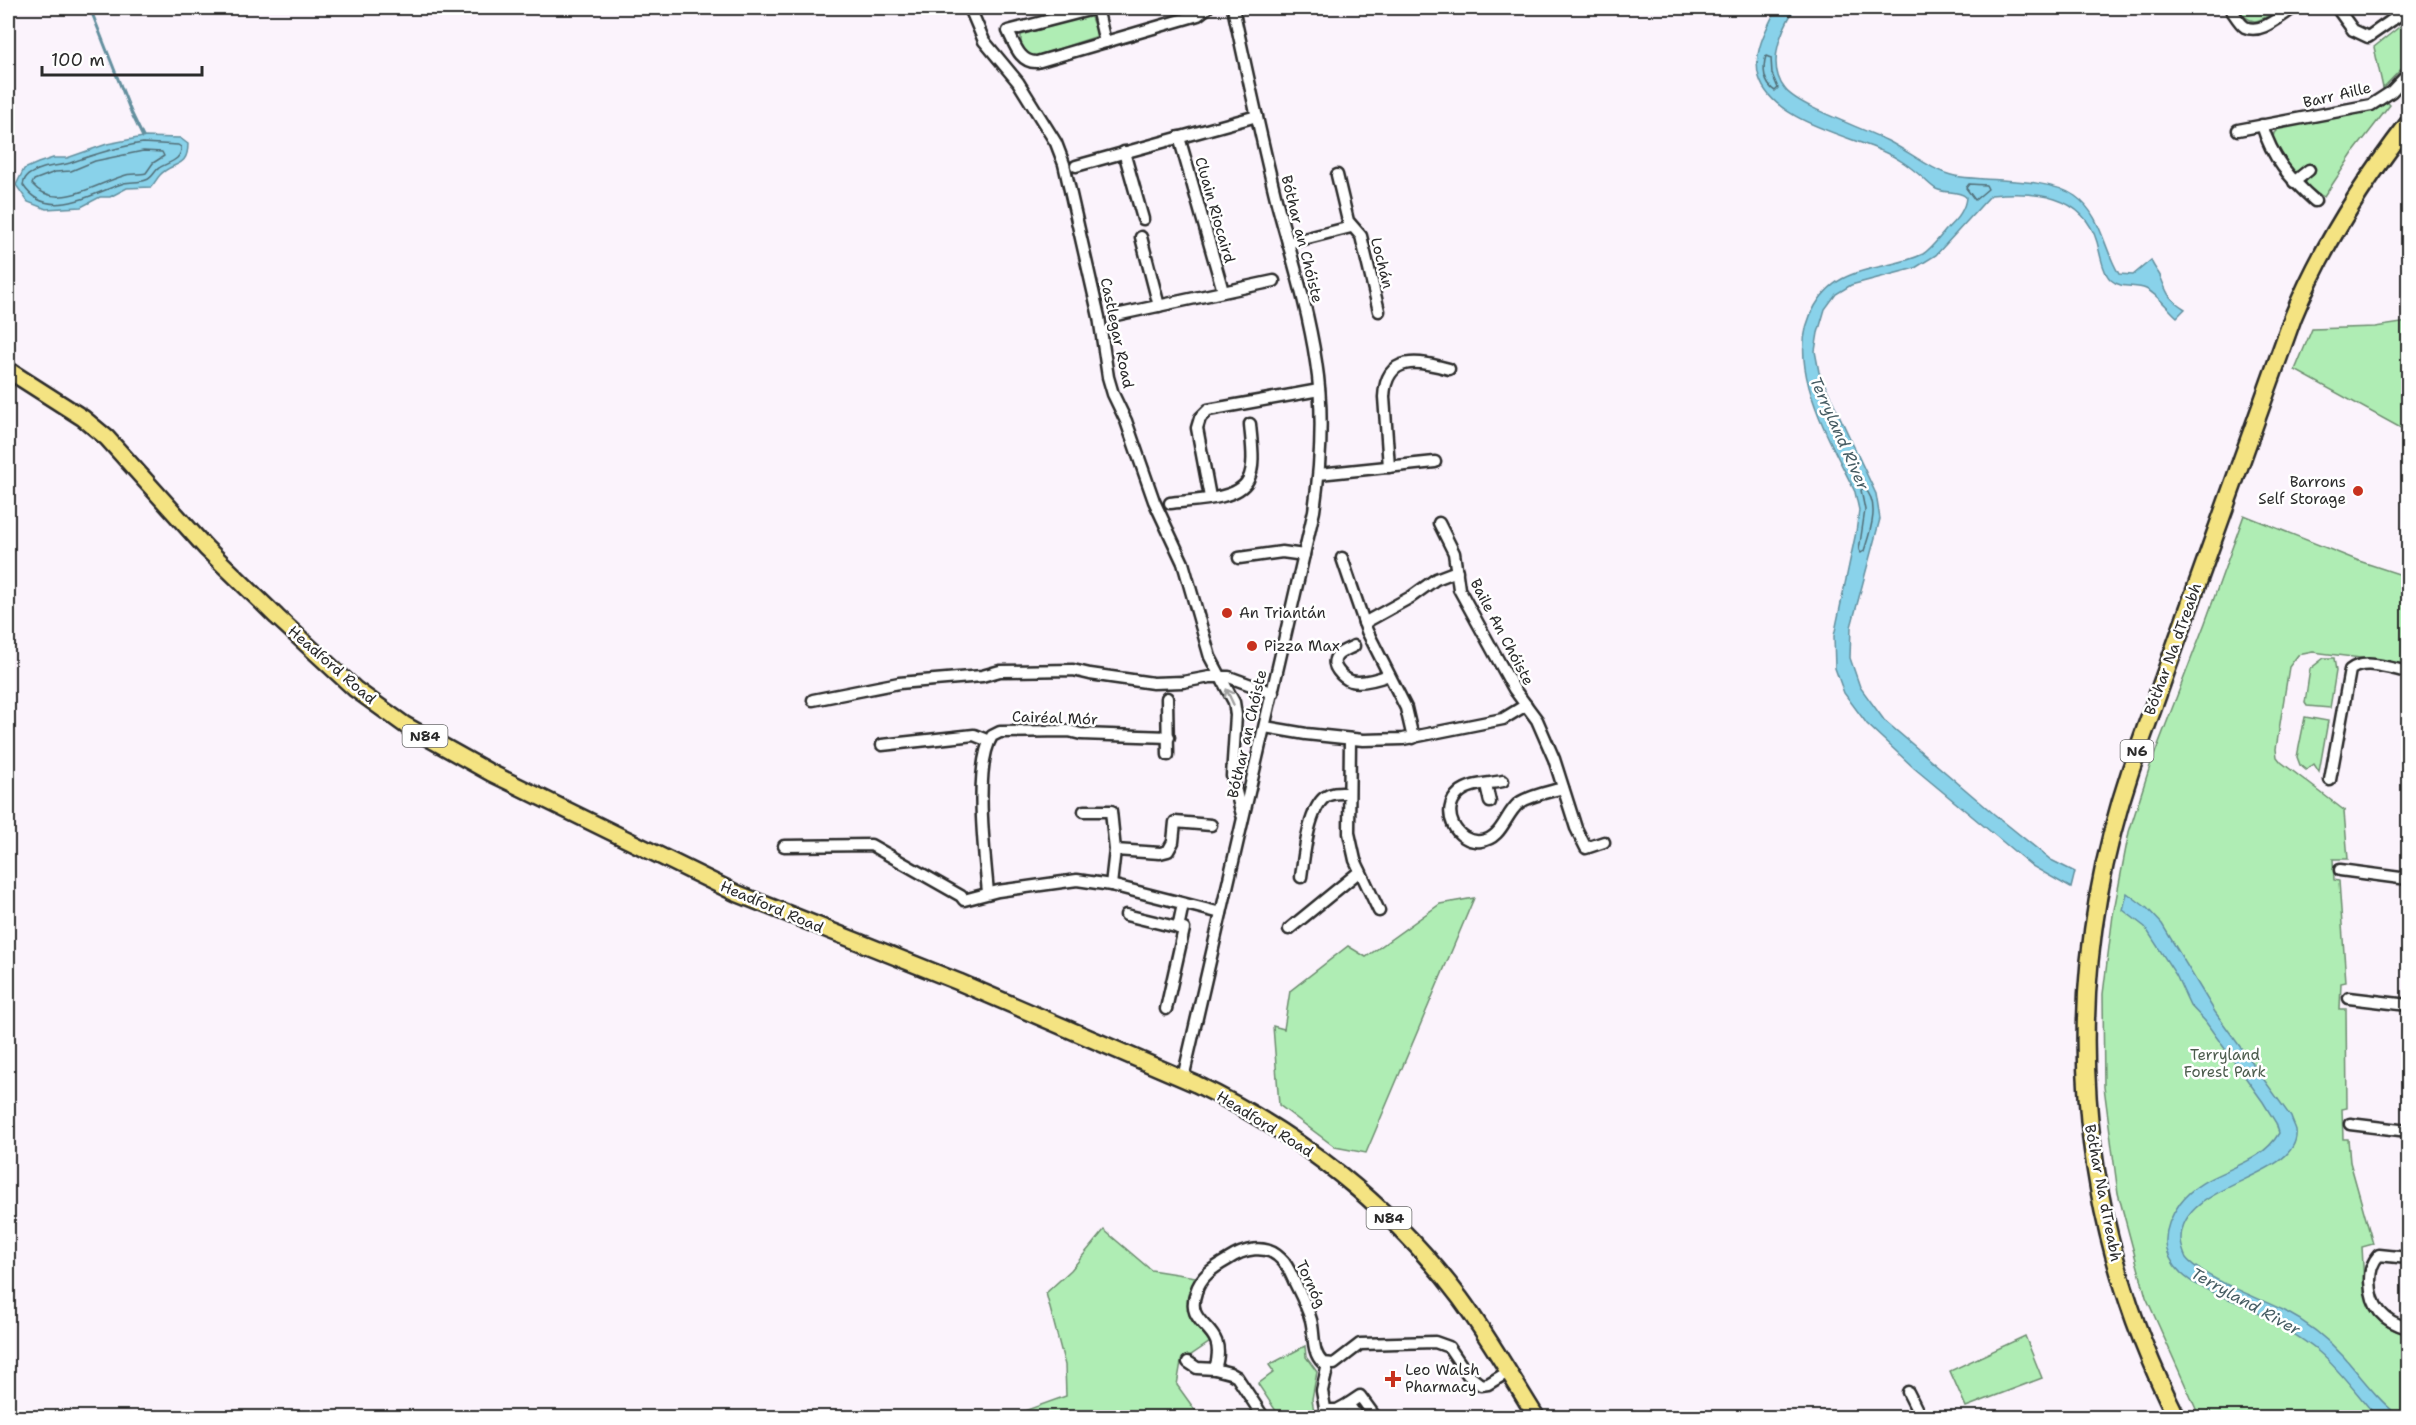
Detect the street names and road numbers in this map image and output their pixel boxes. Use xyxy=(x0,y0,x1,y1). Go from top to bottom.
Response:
street label: Barr Aille xyxy=(2301,77,2373,113)
street label: Cluain Riocaird xyxy=(1190,155,1240,266)
street label: Bóthar an Chóiste xyxy=(1276,173,1328,305)
street label: Lochán xyxy=(1366,235,1398,291)
street label: Castlegar Road xyxy=(1096,276,1139,391)
street label: Baile An Chóiste xyxy=(1465,575,1539,689)
street label: Bóthar Na dTreabh xyxy=(2140,580,2206,718)
street label: Headford Road xyxy=(284,621,381,709)
street label: Bóthar an Chóiste xyxy=(1223,668,1271,800)
street label: Cairéal Mór xyxy=(1012,707,1098,729)
road number: N84 xyxy=(402,725,448,747)
road number: N6 xyxy=(2120,740,2154,762)
street label: Headford Road xyxy=(717,876,827,938)
street label: Headford Road xyxy=(1213,1086,1318,1162)
street label: Bóthar Na dTreabh xyxy=(2080,1123,2126,1263)
road number: N84 xyxy=(1366,1207,1412,1229)
street label: Tornóg xyxy=(1291,1257,1331,1311)

